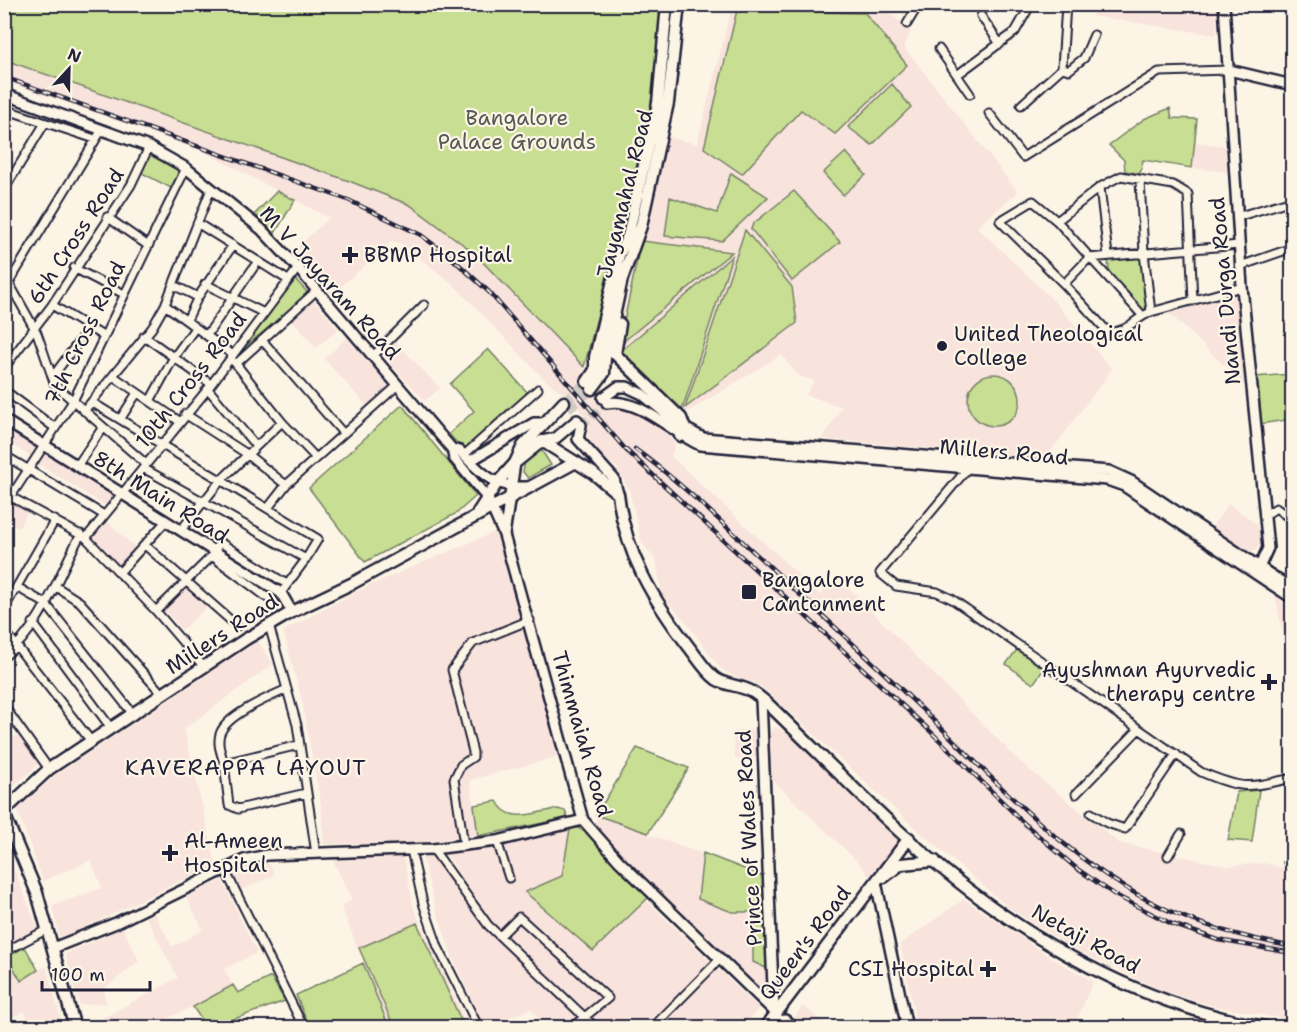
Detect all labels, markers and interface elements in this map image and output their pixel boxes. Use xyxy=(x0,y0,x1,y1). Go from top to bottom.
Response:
north arrow xyxy=(39,39,99,99)
text: N xyxy=(65,43,84,68)
park label: Bangalore Palace Grounds xyxy=(438,104,596,156)
street label: Jayamahal Road xyxy=(590,107,660,281)
street label: 6th Cross Road xyxy=(21,163,131,309)
street label: Nandi Durga Road xyxy=(1203,196,1247,386)
street label: M V Jayaram Road xyxy=(253,200,407,366)
place label: BBMP Hospital xyxy=(364,241,513,269)
marker: BBMP Hospital xyxy=(341,246,359,264)
street label: 7th Cross Road xyxy=(38,256,132,410)
street label: 10th Cross Road xyxy=(129,306,253,454)
place label: United Theological College xyxy=(954,320,1143,372)
marker: United Theological College xyxy=(935,339,949,353)
street label: Millers Road xyxy=(938,432,1070,472)
street label: 8th Main Road xyxy=(88,444,234,550)
place label: Bangalore Cantonment xyxy=(762,566,886,618)
marker: Bangalore Cantonment xyxy=(740,583,758,601)
street label: Millers Road xyxy=(160,587,284,681)
street label: Thimmaiah Road xyxy=(545,648,619,820)
place label: Ayushman Ayurvedic therapy centre xyxy=(1042,656,1256,708)
marker: Ayushman Ayurvedic therapy centre xyxy=(1260,673,1278,691)
street label: Prince of Wales Road xyxy=(729,729,769,947)
district label: KAVERAPPA LAYOUT xyxy=(125,753,367,782)
place label: Al-Ameen Hospital xyxy=(184,827,283,879)
marker: Al-Ameen Hospital xyxy=(161,844,179,862)
street label: Queen's Road xyxy=(753,880,857,1006)
street label: Netaji Road xyxy=(1027,898,1145,980)
scale bar xyxy=(42,954,150,992)
place label: CSI Hospital xyxy=(848,955,975,983)
marker: CSI Hospital xyxy=(979,960,997,978)
text: 100 m xyxy=(51,963,105,987)

